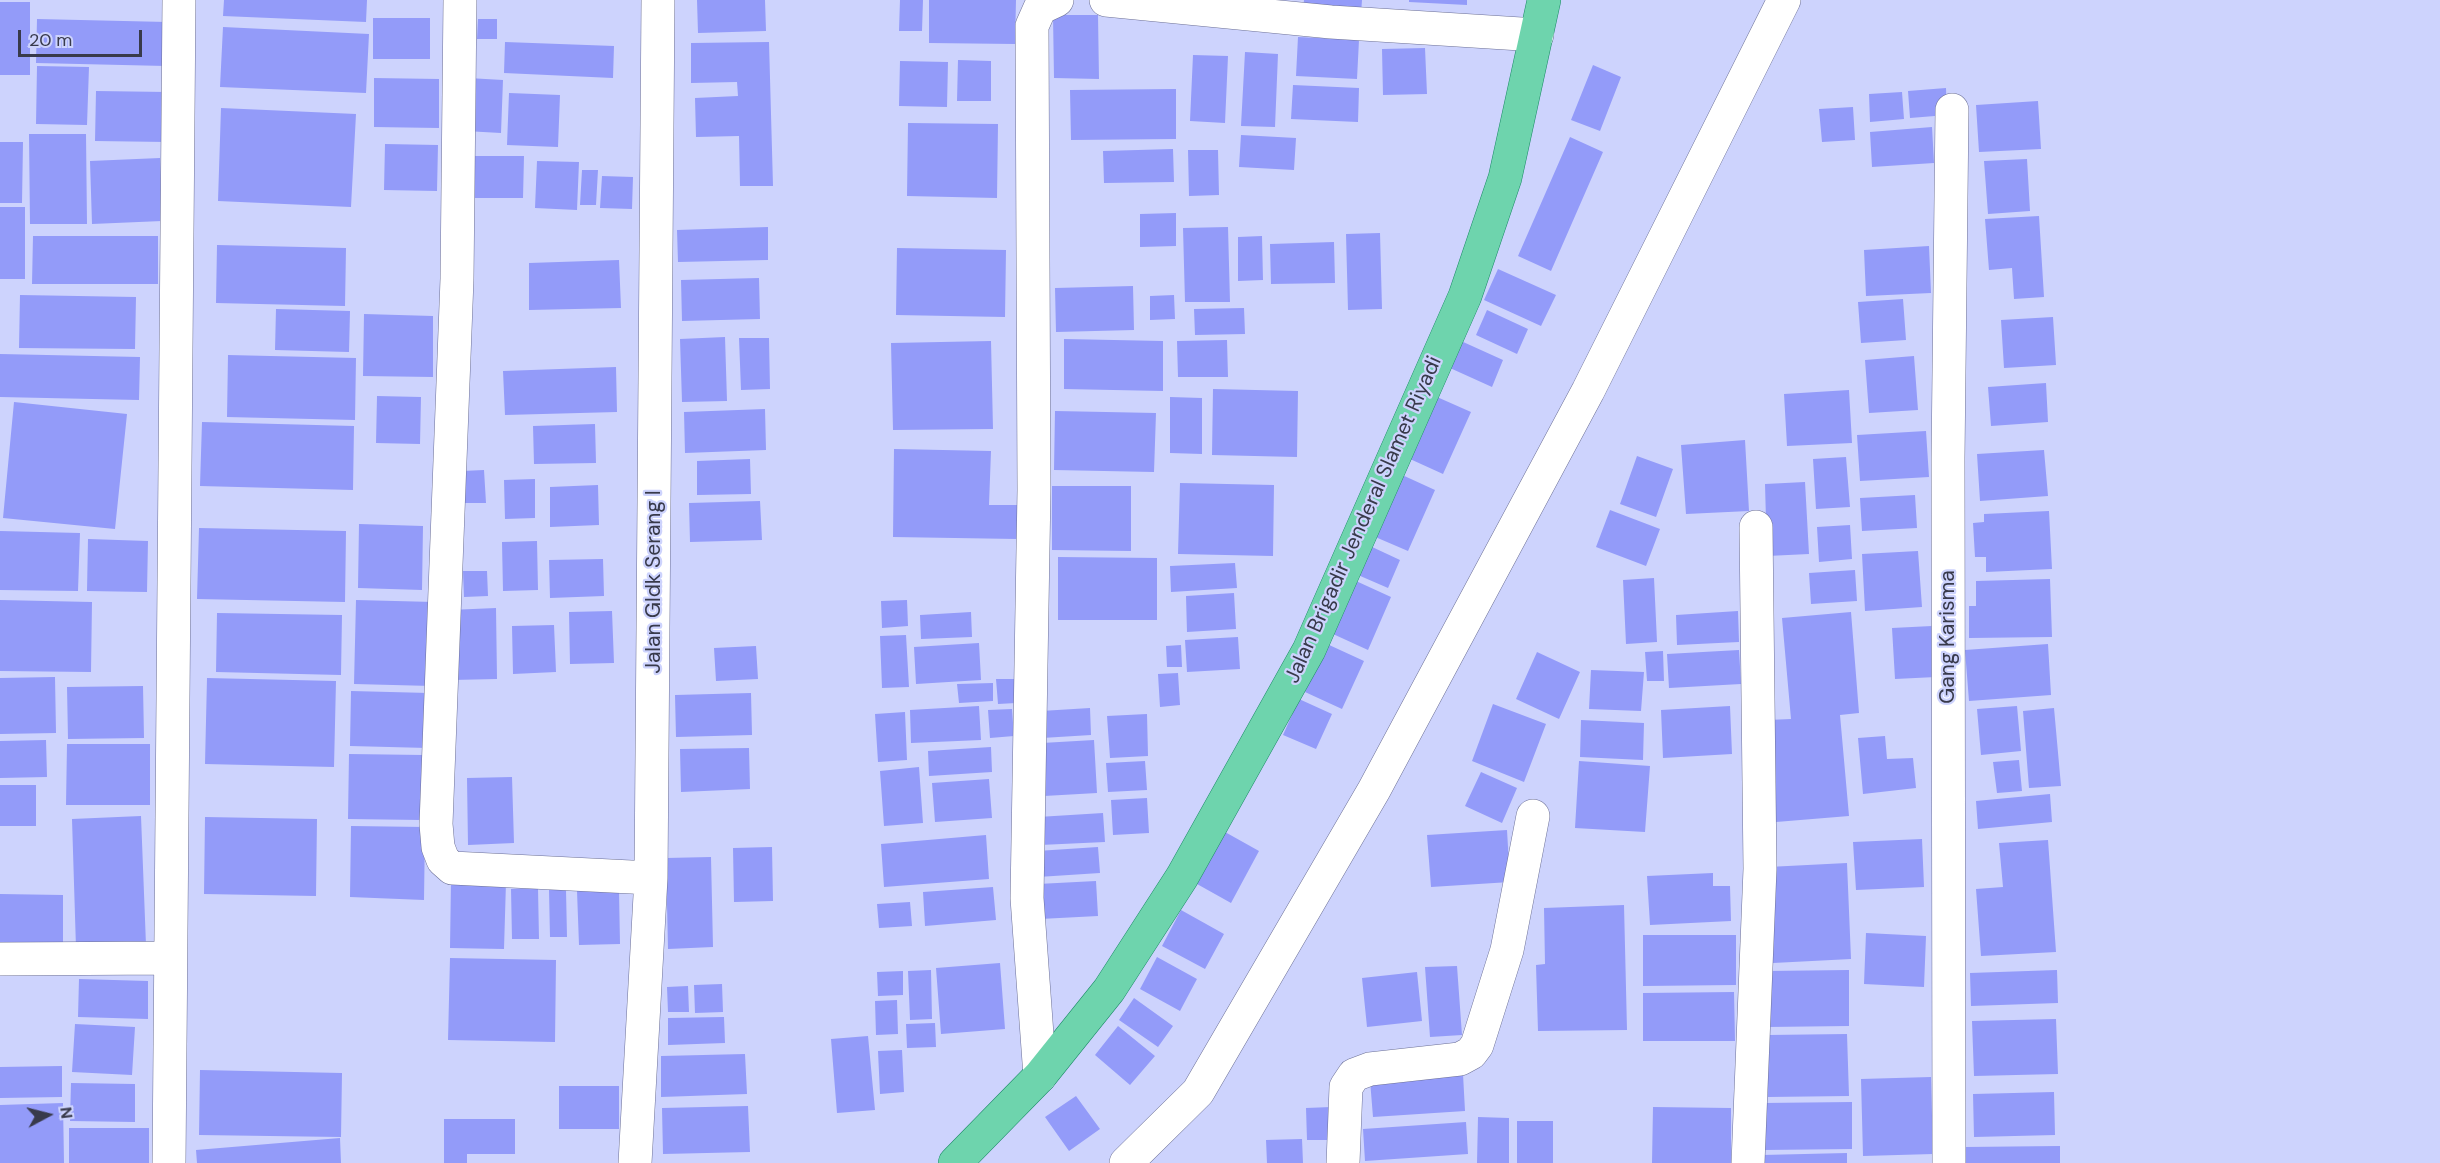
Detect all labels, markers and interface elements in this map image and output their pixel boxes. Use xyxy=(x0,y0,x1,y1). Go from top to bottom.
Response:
scale bar xyxy=(21,18,146,56)
text: 20 m xyxy=(29,28,72,52)
street label: Jalan Brigadir Jenderal Slamet Riyadi xyxy=(1280,352,1448,688)
street label: Jalan Gldk Serang I xyxy=(641,490,667,674)
street label: Gang Karisma xyxy=(1935,570,1961,704)
north arrow xyxy=(18,1085,78,1145)
text: N xyxy=(55,1106,77,1120)

